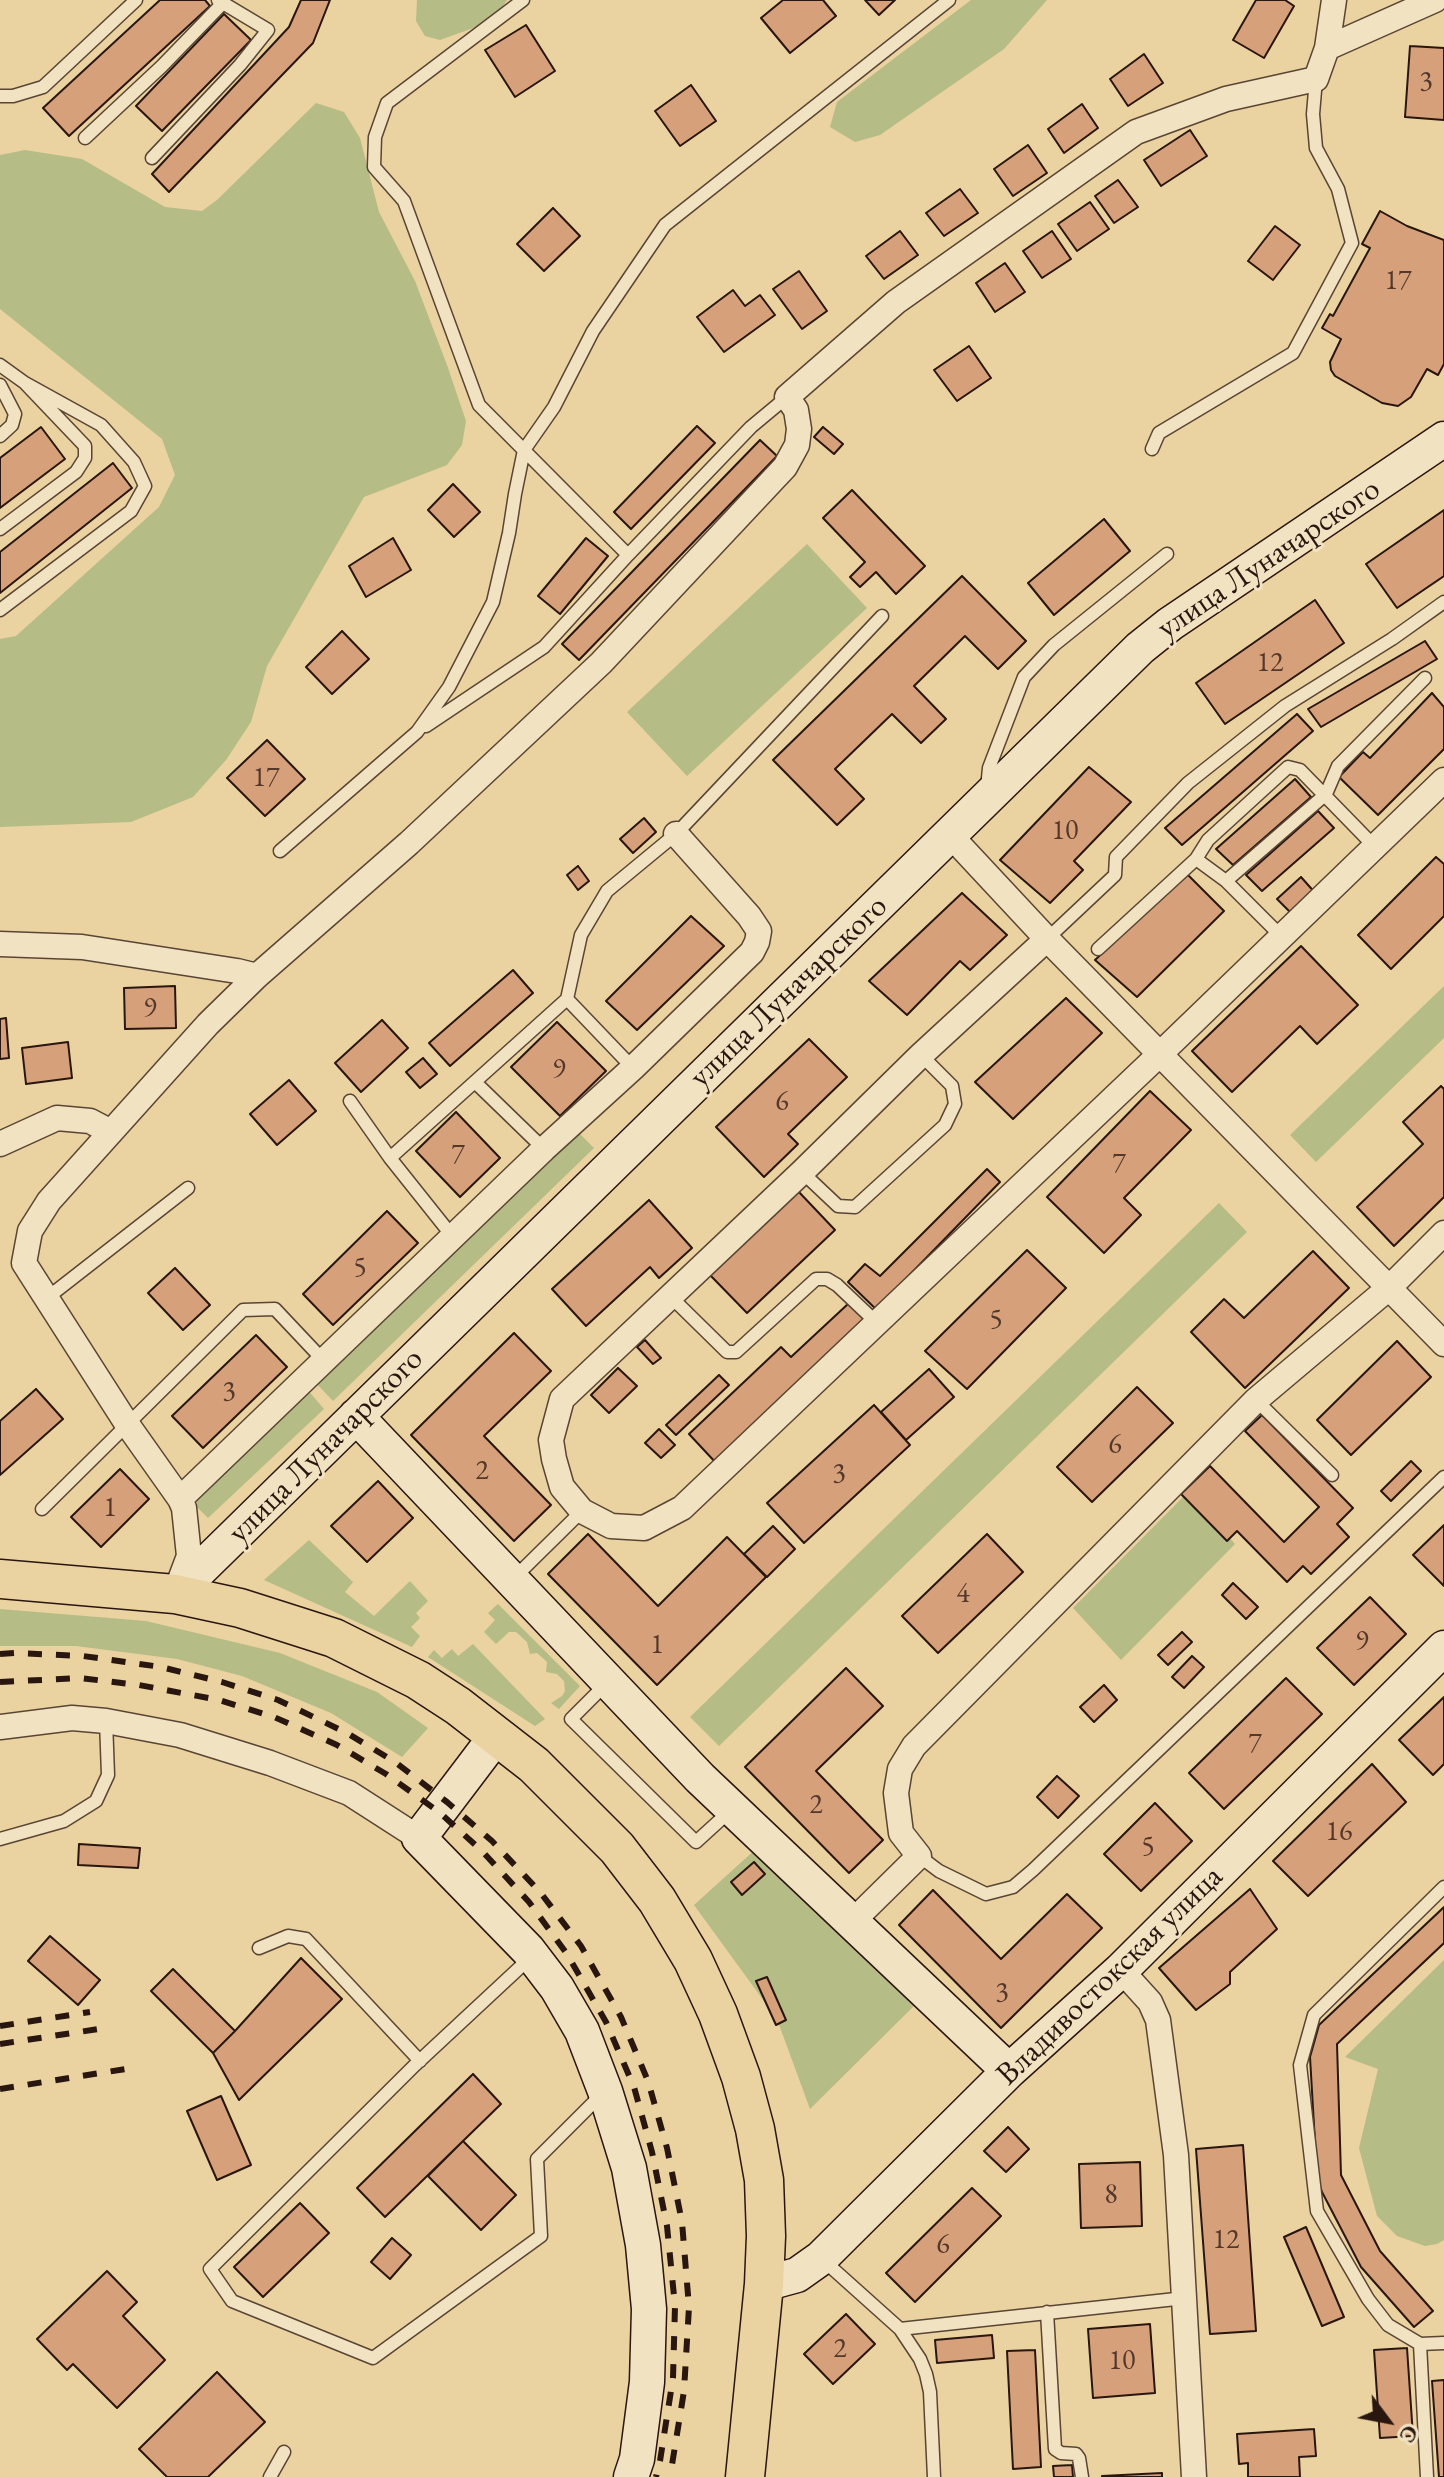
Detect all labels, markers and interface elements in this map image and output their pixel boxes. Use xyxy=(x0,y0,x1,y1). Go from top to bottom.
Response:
house number: 3 xyxy=(1419,65,1433,99)
house number: 17 xyxy=(1385,264,1411,298)
street label: улица Луначарского xyxy=(1150,470,1388,648)
house number: 12 xyxy=(1257,646,1283,680)
house number: 17 xyxy=(253,761,279,795)
house number: 10 xyxy=(1052,814,1078,848)
street label: улица Луначарского xyxy=(682,888,896,1096)
house number: 9 xyxy=(143,991,157,1025)
house number: 9 xyxy=(552,1052,566,1086)
house number: 6 xyxy=(775,1085,789,1119)
house number: 7 xyxy=(451,1138,465,1172)
house number: 7 xyxy=(1112,1147,1126,1181)
house number: 5 xyxy=(353,1251,367,1285)
house number: 5 xyxy=(989,1303,1003,1337)
street label: улица Луначарского xyxy=(220,1340,432,1552)
house number: 3 xyxy=(222,1375,236,1409)
house number: 6 xyxy=(1108,1428,1122,1462)
house number: 2 xyxy=(475,1454,489,1488)
house number: 3 xyxy=(832,1457,846,1491)
house number: 1 xyxy=(103,1491,117,1525)
house number: 4 xyxy=(956,1577,970,1611)
house number: 9 xyxy=(1355,1624,1369,1658)
house number: 1 xyxy=(650,1628,664,1662)
house number: 7 xyxy=(1248,1727,1262,1761)
house number: 2 xyxy=(809,1788,823,1822)
house number: 16 xyxy=(1326,1815,1352,1849)
house number: 5 xyxy=(1141,1830,1155,1864)
street label: Владивостокская улица xyxy=(989,1858,1231,2094)
house number: 3 xyxy=(995,1976,1009,2010)
house number: 8 xyxy=(1104,2178,1118,2212)
house number: 12 xyxy=(1213,2223,1239,2257)
house number: 6 xyxy=(936,2228,950,2262)
house number: 2 xyxy=(833,2332,847,2366)
house number: 10 xyxy=(1109,2344,1135,2378)
north arrow xyxy=(1348,2381,1428,2461)
text: С xyxy=(1392,2420,1425,2448)

